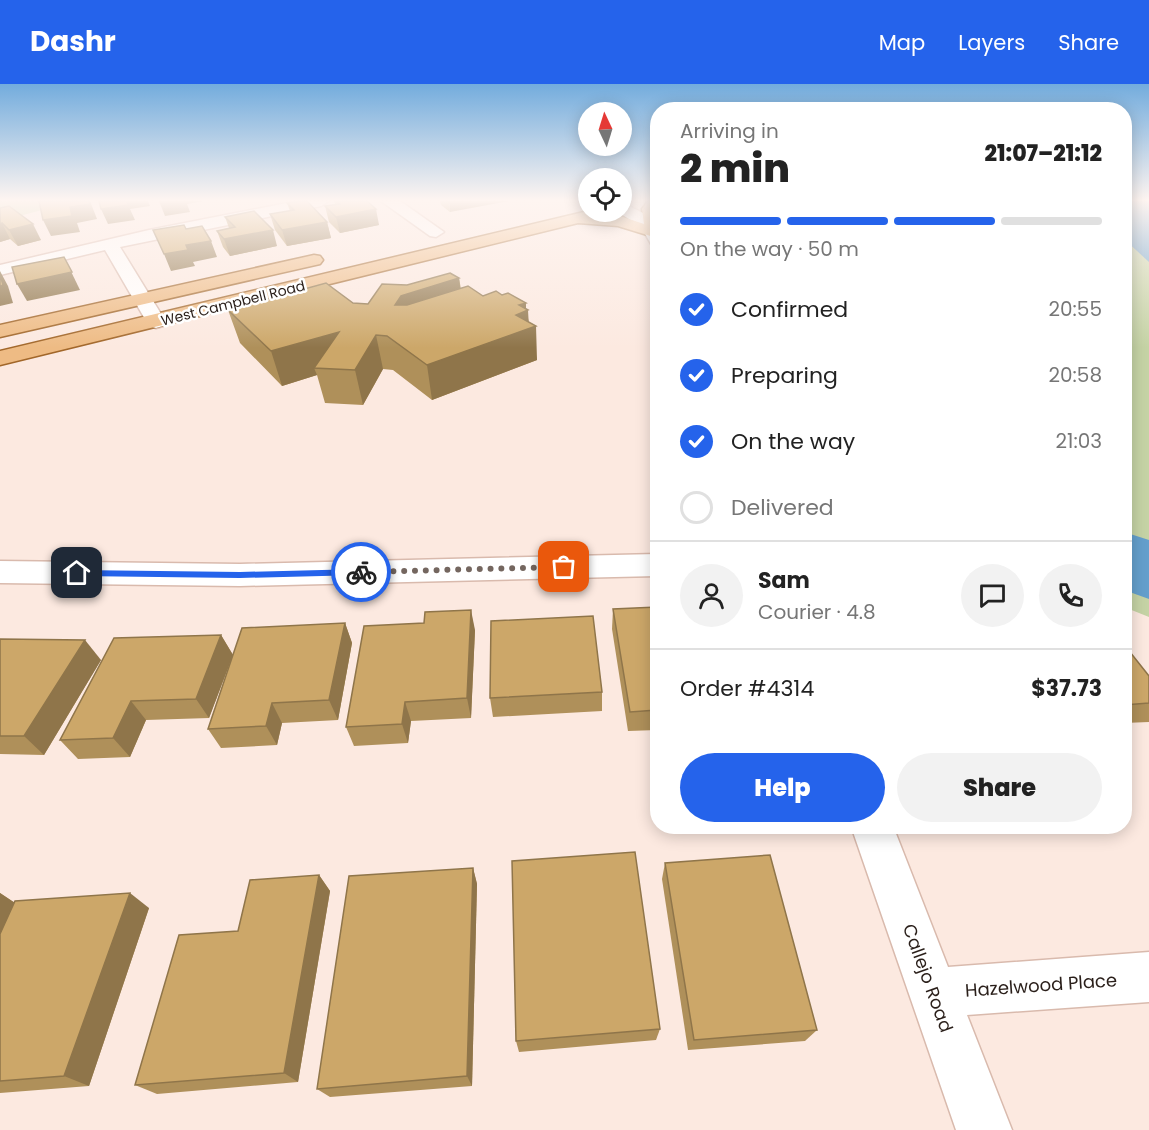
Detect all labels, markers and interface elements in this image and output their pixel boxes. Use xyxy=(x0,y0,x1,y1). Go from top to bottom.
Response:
text: Dashr xyxy=(30,22,116,61)
text: Map xyxy=(879,28,925,57)
text: Layers xyxy=(958,28,1025,57)
text: Share xyxy=(1058,28,1119,57)
north arrow xyxy=(578,102,632,156)
map controls xyxy=(578,102,632,222)
text: Arriving in xyxy=(680,117,779,145)
text: 21:07–21:12 xyxy=(984,138,1102,169)
text: 2 min xyxy=(680,141,790,196)
button: locate xyxy=(578,168,632,222)
text: On the way · 50 m xyxy=(680,235,859,263)
street label: West Campbell Road xyxy=(159,275,307,331)
icon: check xyxy=(680,293,713,326)
text: Confirmed xyxy=(731,294,848,325)
text: 20:55 xyxy=(1049,295,1102,323)
icon: check xyxy=(680,359,713,392)
text: Preparing xyxy=(731,360,838,391)
text: 20:58 xyxy=(1049,361,1102,389)
icon: check xyxy=(680,425,713,458)
text: On the way xyxy=(731,426,855,457)
text: 21:03 xyxy=(1056,427,1102,455)
text: Delivered xyxy=(731,492,834,523)
pin xyxy=(538,541,589,592)
courier xyxy=(331,542,391,602)
pin xyxy=(51,547,102,598)
icon: bag xyxy=(547,550,580,583)
icon: home xyxy=(60,556,93,589)
icon: bike xyxy=(345,556,378,589)
button: person xyxy=(680,564,743,627)
button: chat xyxy=(961,564,1024,627)
button: phone xyxy=(1039,564,1102,627)
text: Sam xyxy=(758,565,810,596)
text: Courier · 4.8 xyxy=(758,598,876,626)
text: Order #4314 xyxy=(680,673,814,704)
text: $37.73 xyxy=(1031,673,1102,704)
button: Help xyxy=(680,753,885,822)
button: Share xyxy=(897,753,1102,822)
street label: Callejo Road xyxy=(897,920,959,1036)
street label: Hazelwood Place xyxy=(964,967,1118,1003)

